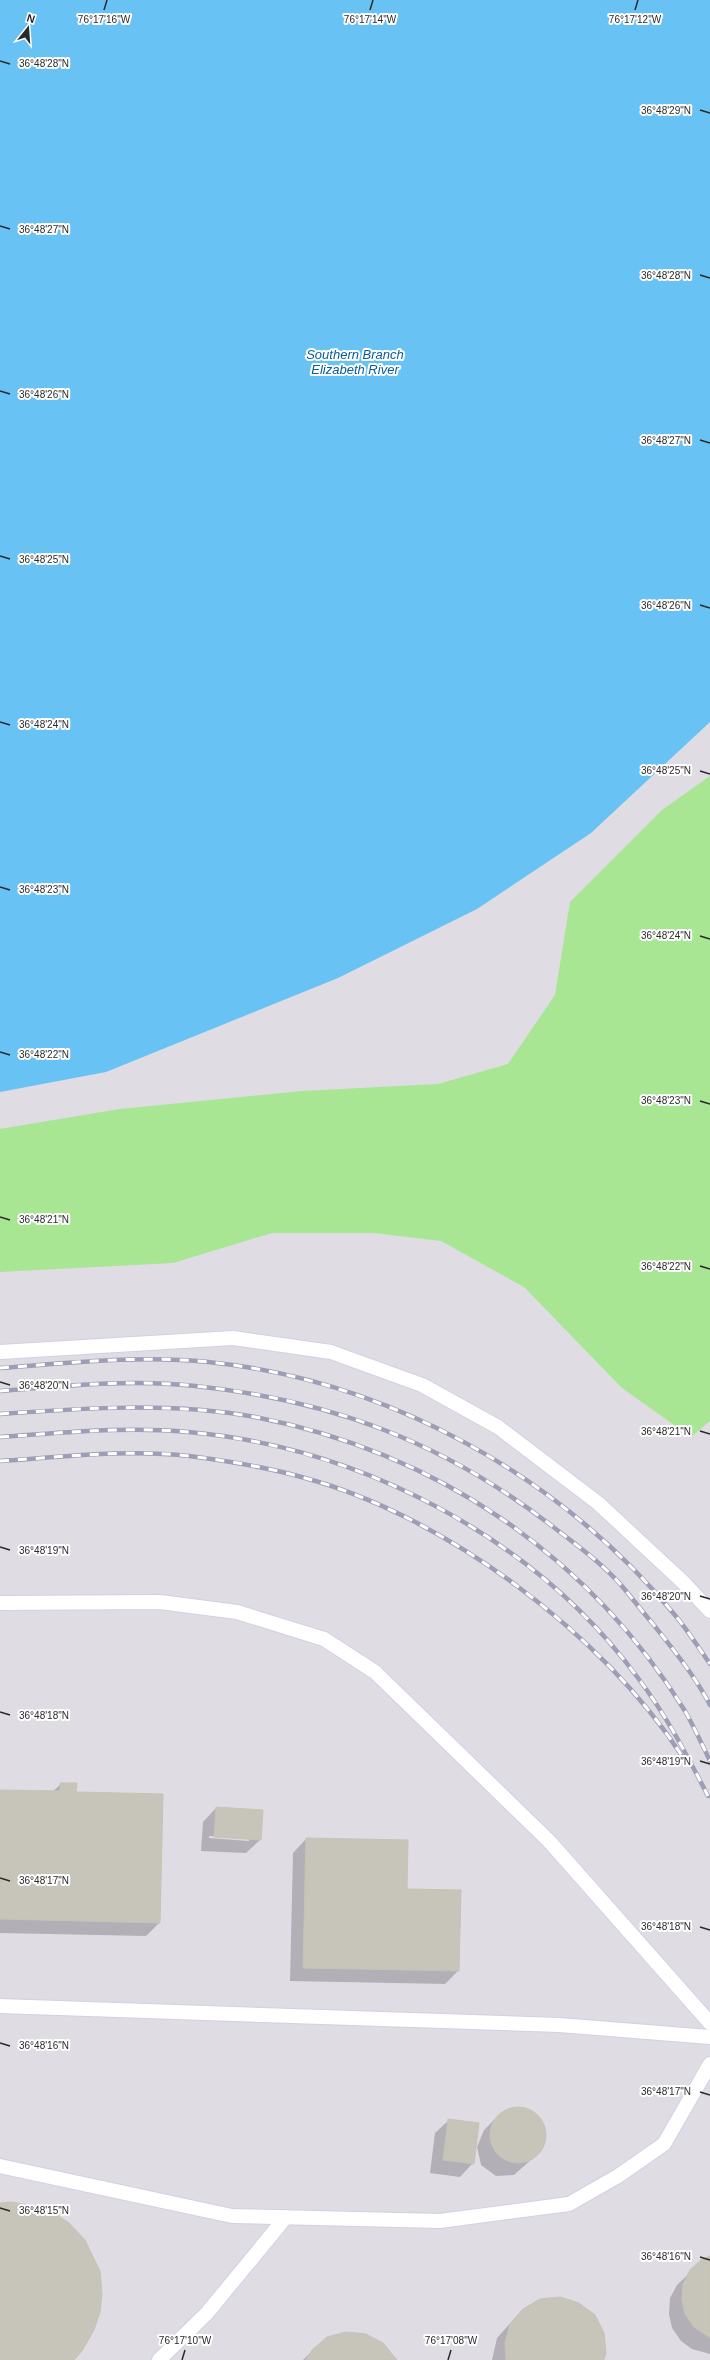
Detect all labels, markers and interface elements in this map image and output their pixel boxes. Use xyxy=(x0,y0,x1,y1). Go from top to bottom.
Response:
north arrow xyxy=(8,8,48,48)
text: N xyxy=(25,12,37,25)
text: 76°17'16"W xyxy=(78,14,131,25)
text: 76°17'14"W xyxy=(344,14,397,25)
text: 76°17'12"W xyxy=(609,14,662,25)
text: 36°48'28"N xyxy=(19,58,69,69)
text: 36°48'29"N xyxy=(641,105,691,116)
text: 36°48'27"N xyxy=(19,224,69,235)
text: 36°48'28"N xyxy=(641,270,691,281)
water label: Southern Branch Elizabeth River xyxy=(306,347,404,377)
text: 36°48'26"N xyxy=(19,389,69,400)
text: 36°48'27"N xyxy=(641,435,691,446)
text: 36°48'25"N xyxy=(19,554,69,565)
text: 36°48'26"N xyxy=(641,600,691,611)
text: 36°48'24"N xyxy=(19,719,69,730)
text: 36°48'25"N xyxy=(641,765,691,776)
text: 36°48'23"N xyxy=(19,884,69,895)
text: 36°48'24"N xyxy=(641,930,691,941)
text: 36°48'22"N xyxy=(19,1049,69,1060)
text: 36°48'23"N xyxy=(641,1095,691,1106)
text: 36°48'21"N xyxy=(19,1214,69,1225)
text: 36°48'22"N xyxy=(641,1261,691,1272)
text: 36°48'20"N xyxy=(19,1380,69,1391)
text: 36°48'21"N xyxy=(641,1426,691,1437)
text: 36°48'19"N xyxy=(19,1545,69,1556)
text: 36°48'20"N xyxy=(641,1591,691,1602)
text: 36°48'18"N xyxy=(19,1710,69,1721)
text: 36°48'19"N xyxy=(641,1756,691,1767)
text: 36°48'17"N xyxy=(19,1875,69,1886)
text: 36°48'18"N xyxy=(641,1921,691,1932)
text: 36°48'16"N xyxy=(19,2040,69,2051)
text: 36°48'17"N xyxy=(641,2086,691,2097)
text: 36°48'15"N xyxy=(19,2205,69,2216)
text: 36°48'16"N xyxy=(641,2251,691,2262)
text: 76°17'10"W xyxy=(159,2335,212,2346)
text: 76°17'08"W xyxy=(425,2335,478,2346)

